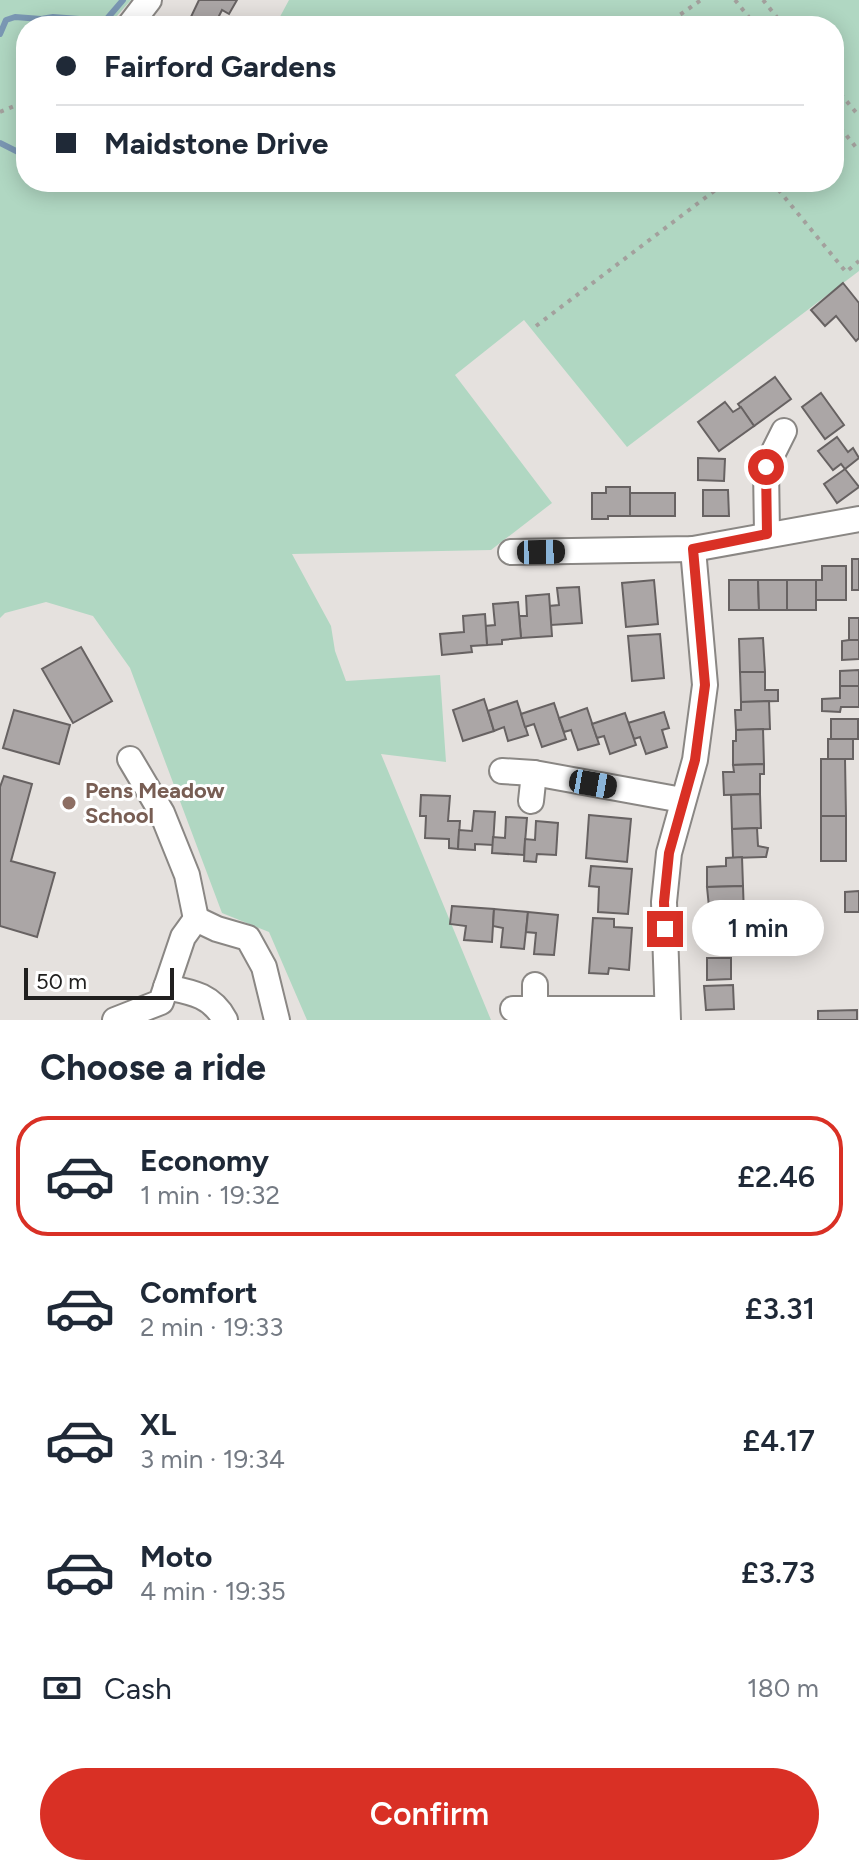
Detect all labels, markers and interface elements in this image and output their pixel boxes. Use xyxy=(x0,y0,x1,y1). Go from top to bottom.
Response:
text: Fairford Gardens xyxy=(104,48,336,85)
text: Maidstone Drive xyxy=(104,125,328,162)
route start xyxy=(748,449,784,485)
car xyxy=(517,540,565,564)
car xyxy=(567,768,619,800)
place label: Pens Meadow School xyxy=(85,777,225,829)
marker: Pens Meadow School xyxy=(60,794,78,812)
callout: 1 min xyxy=(693,901,825,957)
route end xyxy=(647,911,683,947)
text: 1 min xyxy=(728,912,788,944)
scale bar xyxy=(24,964,174,1000)
text: 50 m xyxy=(36,968,87,995)
text: Choose a ride xyxy=(40,1046,266,1089)
icon: car xyxy=(44,1140,116,1212)
text: Economy xyxy=(140,1142,269,1179)
text: £2.46 xyxy=(737,1158,815,1195)
text: 1 min · 19:32 xyxy=(140,1179,280,1211)
icon: car xyxy=(44,1272,116,1344)
text: Comfort xyxy=(140,1274,258,1311)
text: £3.31 xyxy=(745,1290,815,1327)
text: 2 min · 19:33 xyxy=(140,1311,283,1343)
icon: car xyxy=(44,1404,116,1476)
text: XL xyxy=(140,1406,176,1443)
text: £4.17 xyxy=(743,1422,815,1459)
text: 3 min · 19:34 xyxy=(140,1443,285,1475)
icon: car xyxy=(44,1536,116,1608)
text: Moto xyxy=(140,1538,212,1575)
text: £3.73 xyxy=(741,1554,815,1591)
text: 4 min · 19:35 xyxy=(140,1575,286,1607)
icon: cash xyxy=(40,1666,84,1710)
text: Cash xyxy=(104,1670,172,1707)
text: 180 m xyxy=(747,1672,819,1704)
button: Confirm xyxy=(40,1768,819,1860)

